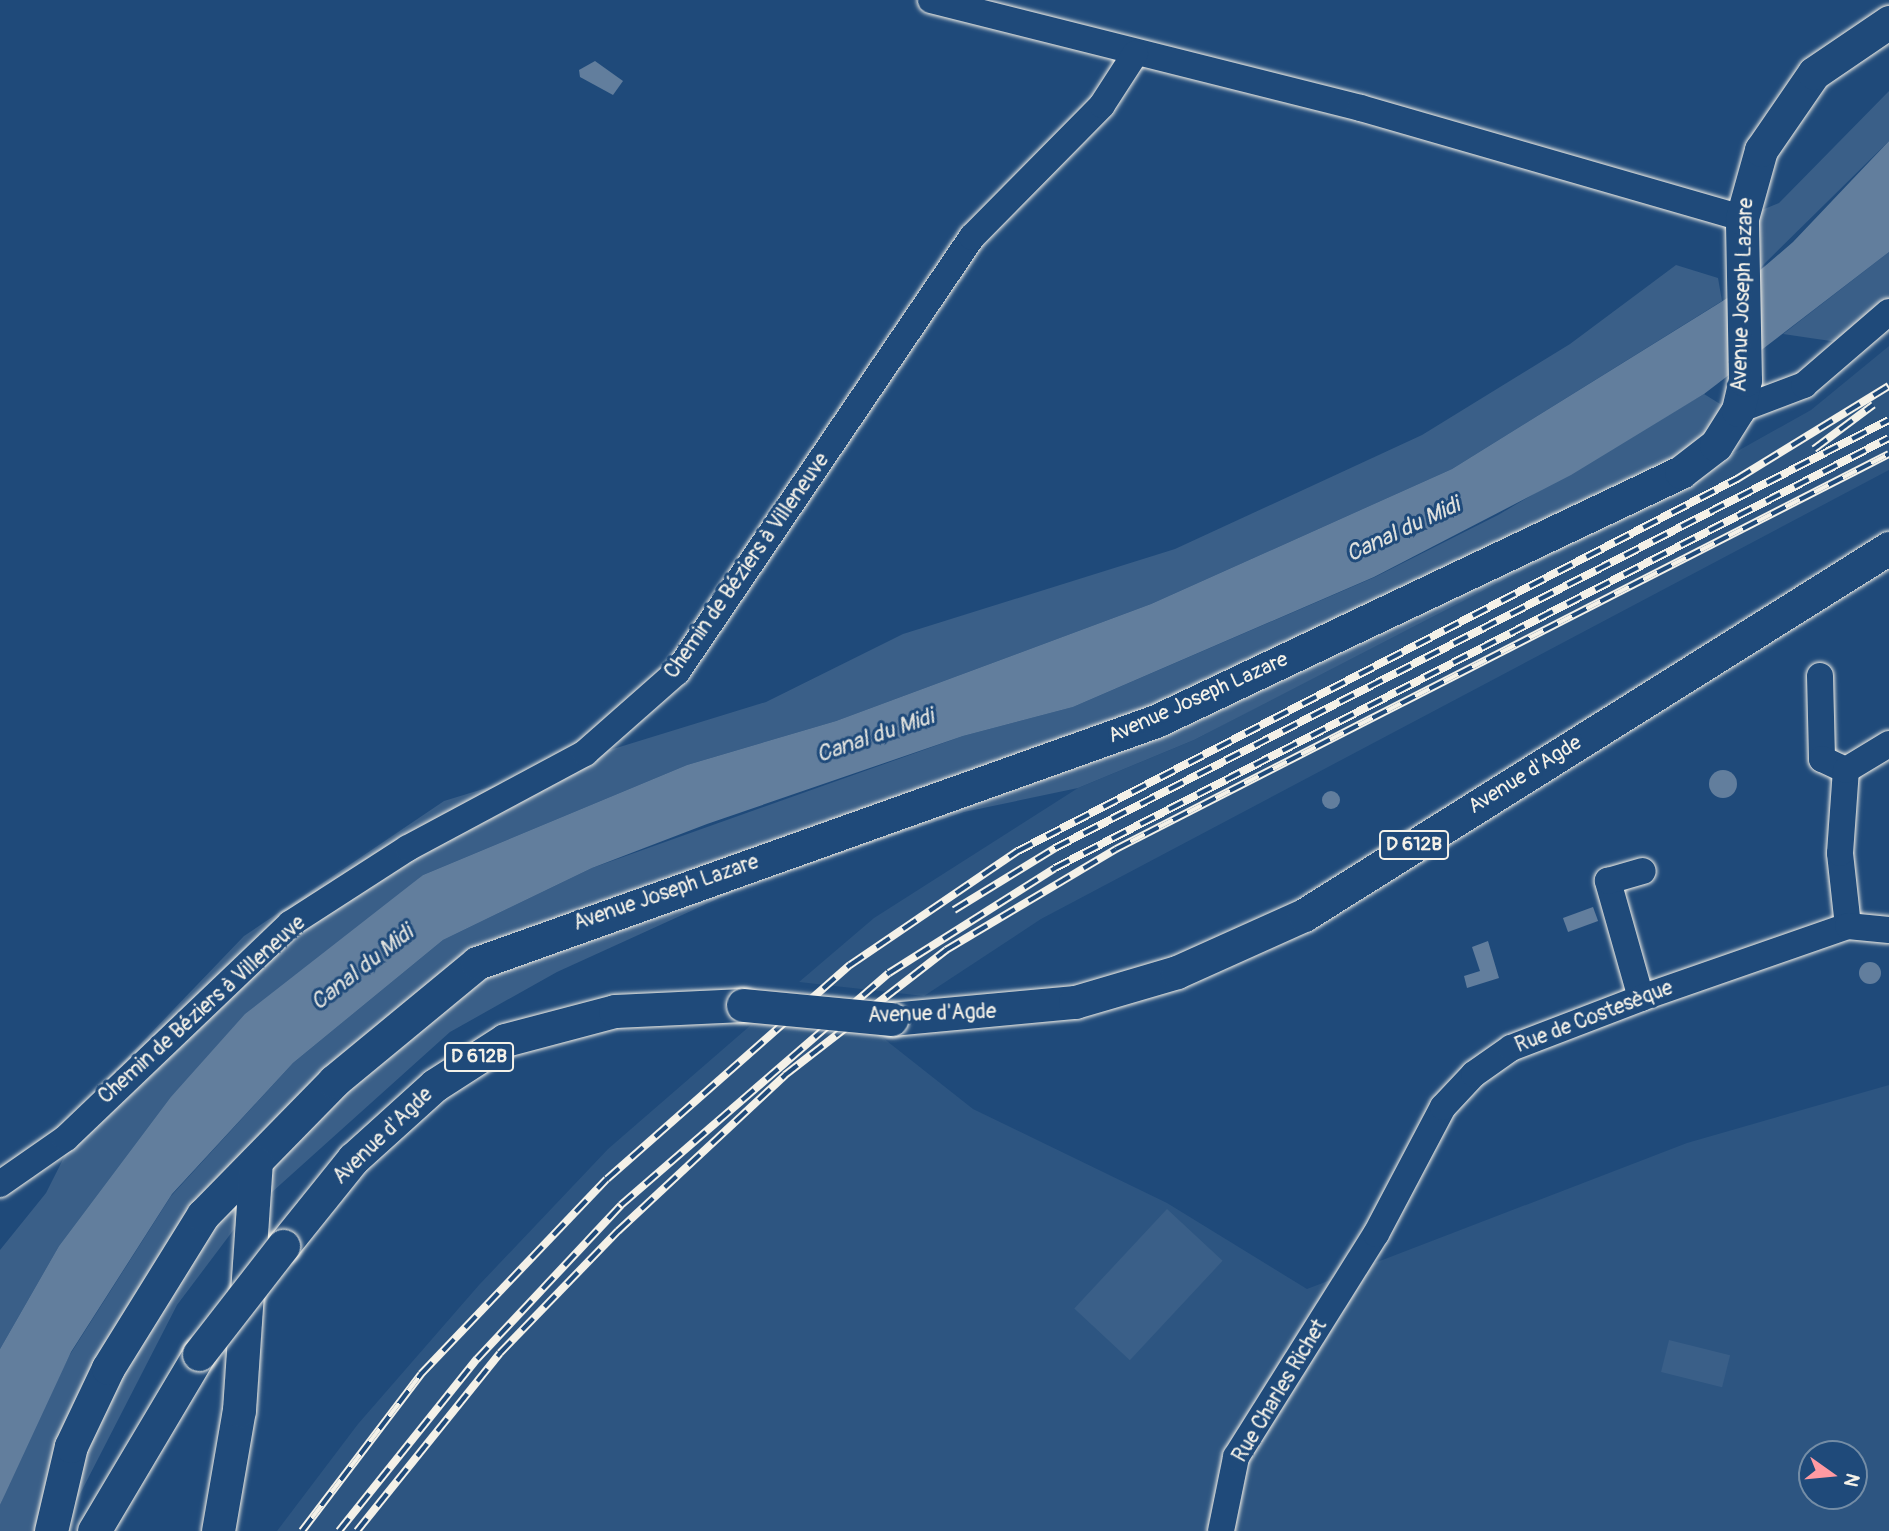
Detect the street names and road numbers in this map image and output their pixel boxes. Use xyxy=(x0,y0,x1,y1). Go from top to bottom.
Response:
street label: Avenue Joseph Lazare xyxy=(1727,197,1759,393)
street label: Chemin de Béziers à Villeneuve xyxy=(659,448,835,684)
street label: Avenue Joseph Lazare xyxy=(1104,647,1292,749)
street label: Avenue d'Agde xyxy=(1464,730,1586,820)
road number: D 612B xyxy=(1379,830,1449,860)
street label: Avenue Joseph Lazare xyxy=(570,849,762,937)
street label: Chemin de Béziers à Villeneuve xyxy=(93,910,311,1110)
street label: Rue de Costesèque xyxy=(1512,975,1676,1059)
street label: Avenue d'Agde xyxy=(867,999,997,1029)
road number: D 612B xyxy=(444,1042,514,1072)
street label: Avenue d'Agde xyxy=(328,1082,438,1190)
street label: Rue Charles Richet xyxy=(1227,1315,1333,1467)

